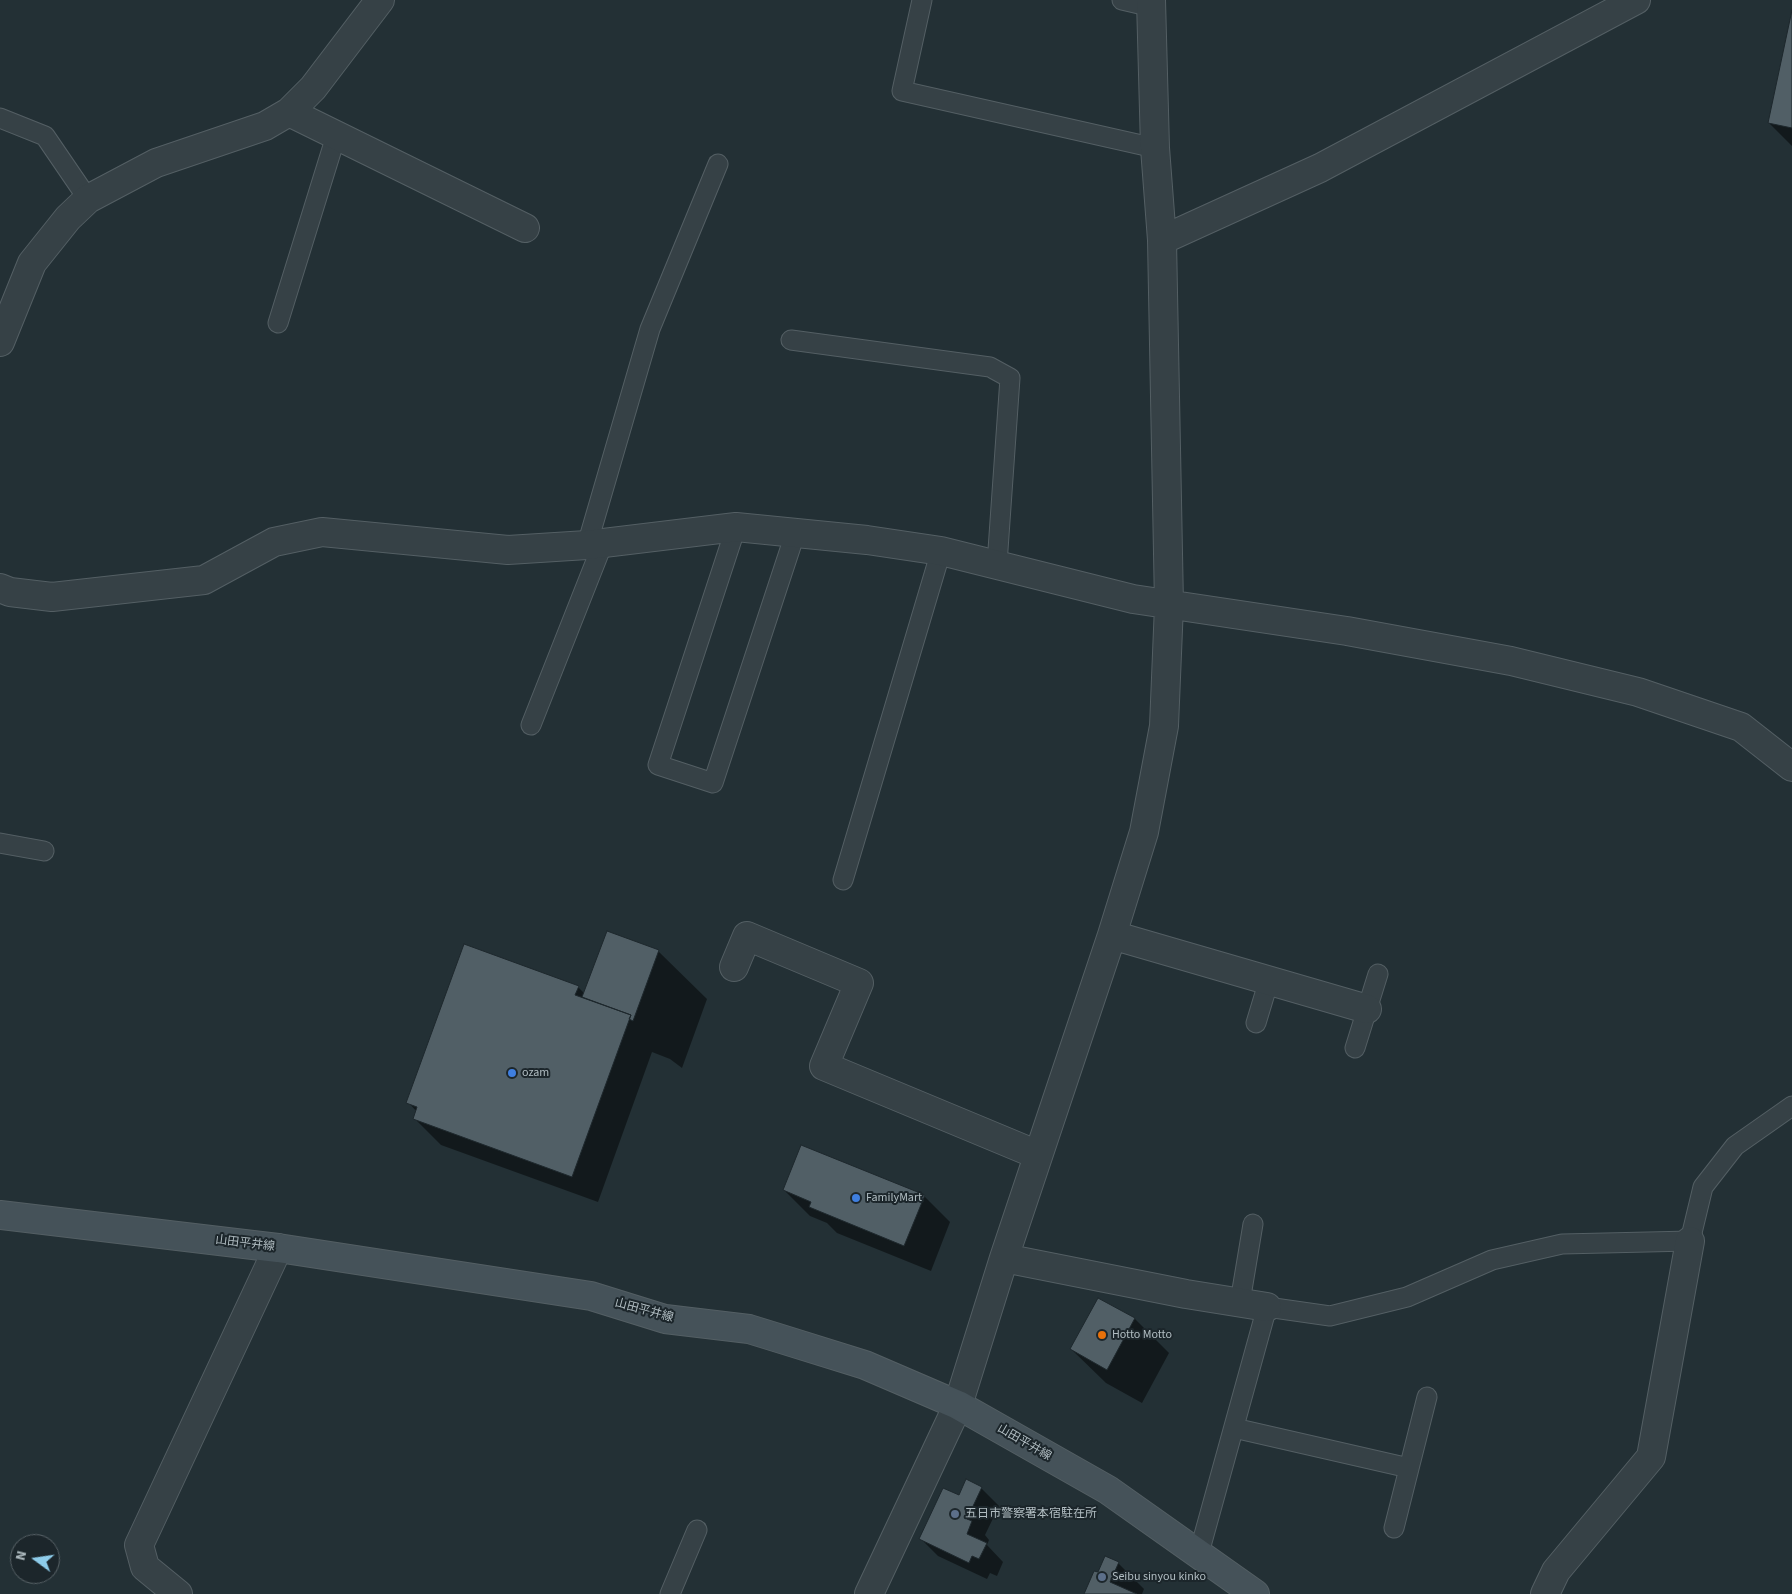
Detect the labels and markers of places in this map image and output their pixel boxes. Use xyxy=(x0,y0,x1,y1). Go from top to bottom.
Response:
place label: ozam xyxy=(522,1066,549,1080)
marker: ozam xyxy=(506,1067,518,1079)
place label: FamilyMart xyxy=(866,1191,922,1205)
marker: FamilyMart xyxy=(850,1192,862,1204)
place label: Hotto Motto xyxy=(1112,1328,1172,1342)
marker: Hotto Motto xyxy=(1096,1329,1108,1341)
place label: 五日市警察署本宿駐在所 xyxy=(965,1507,1097,1521)
marker: 五日市警察署本宿駐在所 xyxy=(949,1508,961,1520)
place label: Seibu sinyou kinko xyxy=(1112,1570,1206,1584)
marker: Seibu sinyou kinko xyxy=(1096,1571,1108,1583)

